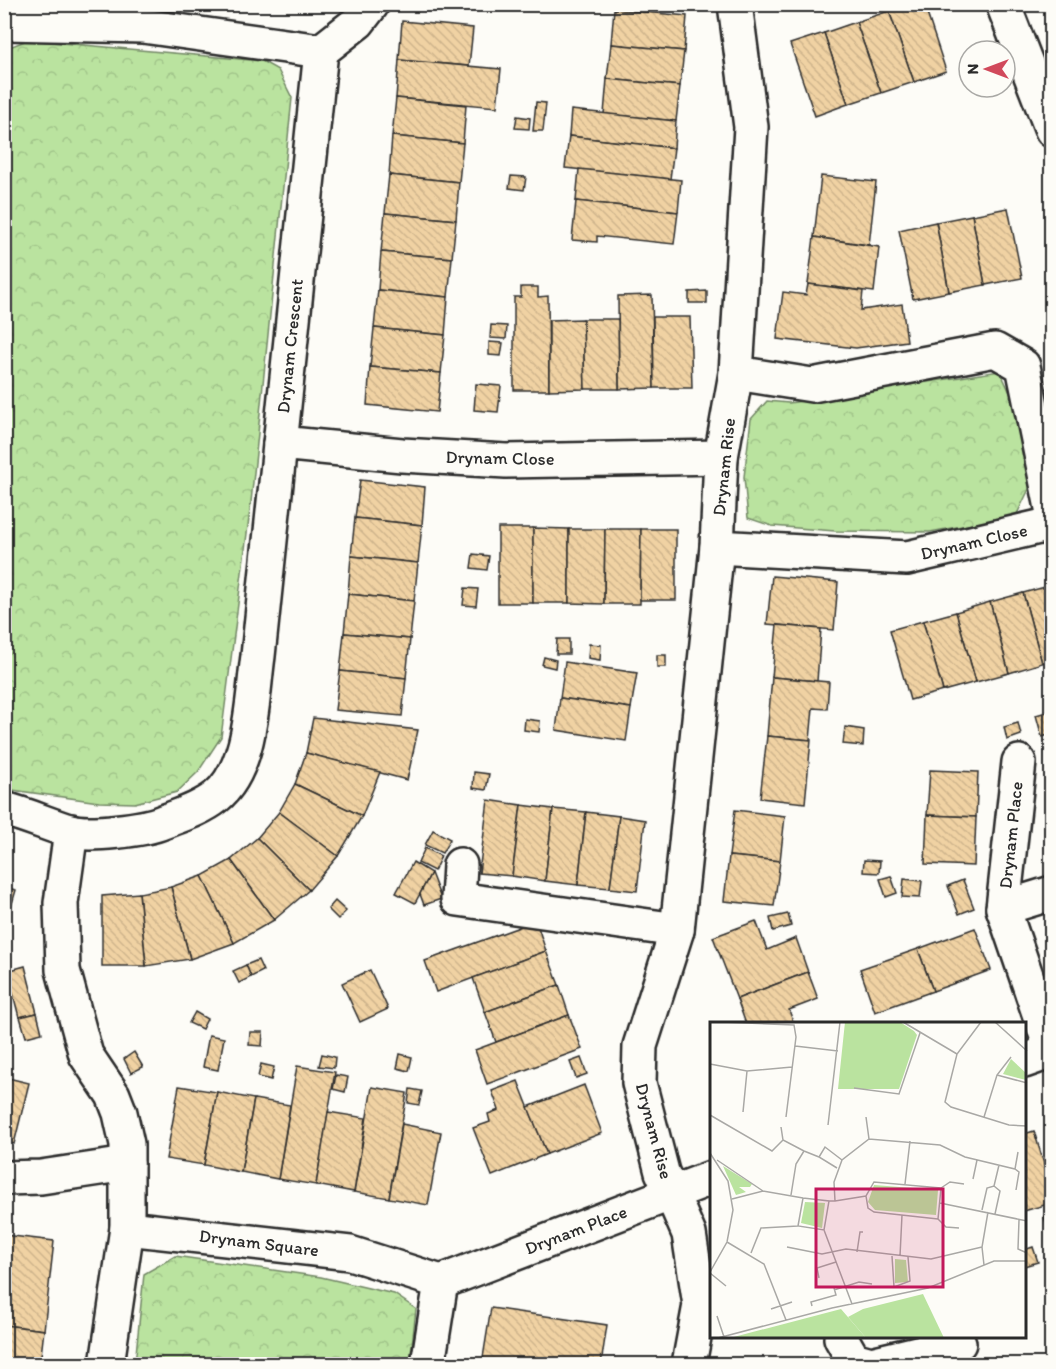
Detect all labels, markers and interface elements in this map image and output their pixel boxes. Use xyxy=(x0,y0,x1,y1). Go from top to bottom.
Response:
north arrow xyxy=(957,39,1017,99)
text: N xyxy=(963,64,982,74)
street label: Drynam Crescent xyxy=(272,278,308,414)
street label: Drynam Rise xyxy=(708,417,740,517)
street label: Drynam Close xyxy=(445,446,555,470)
street label: Drynam Close xyxy=(918,519,1030,565)
street label: Drynam Place xyxy=(994,780,1028,890)
inset map xyxy=(710,1022,1026,1339)
street label: Drynam Rise xyxy=(631,1081,677,1181)
street label: Drynam Place xyxy=(522,1200,630,1260)
street label: Drynam Square xyxy=(198,1225,320,1261)

